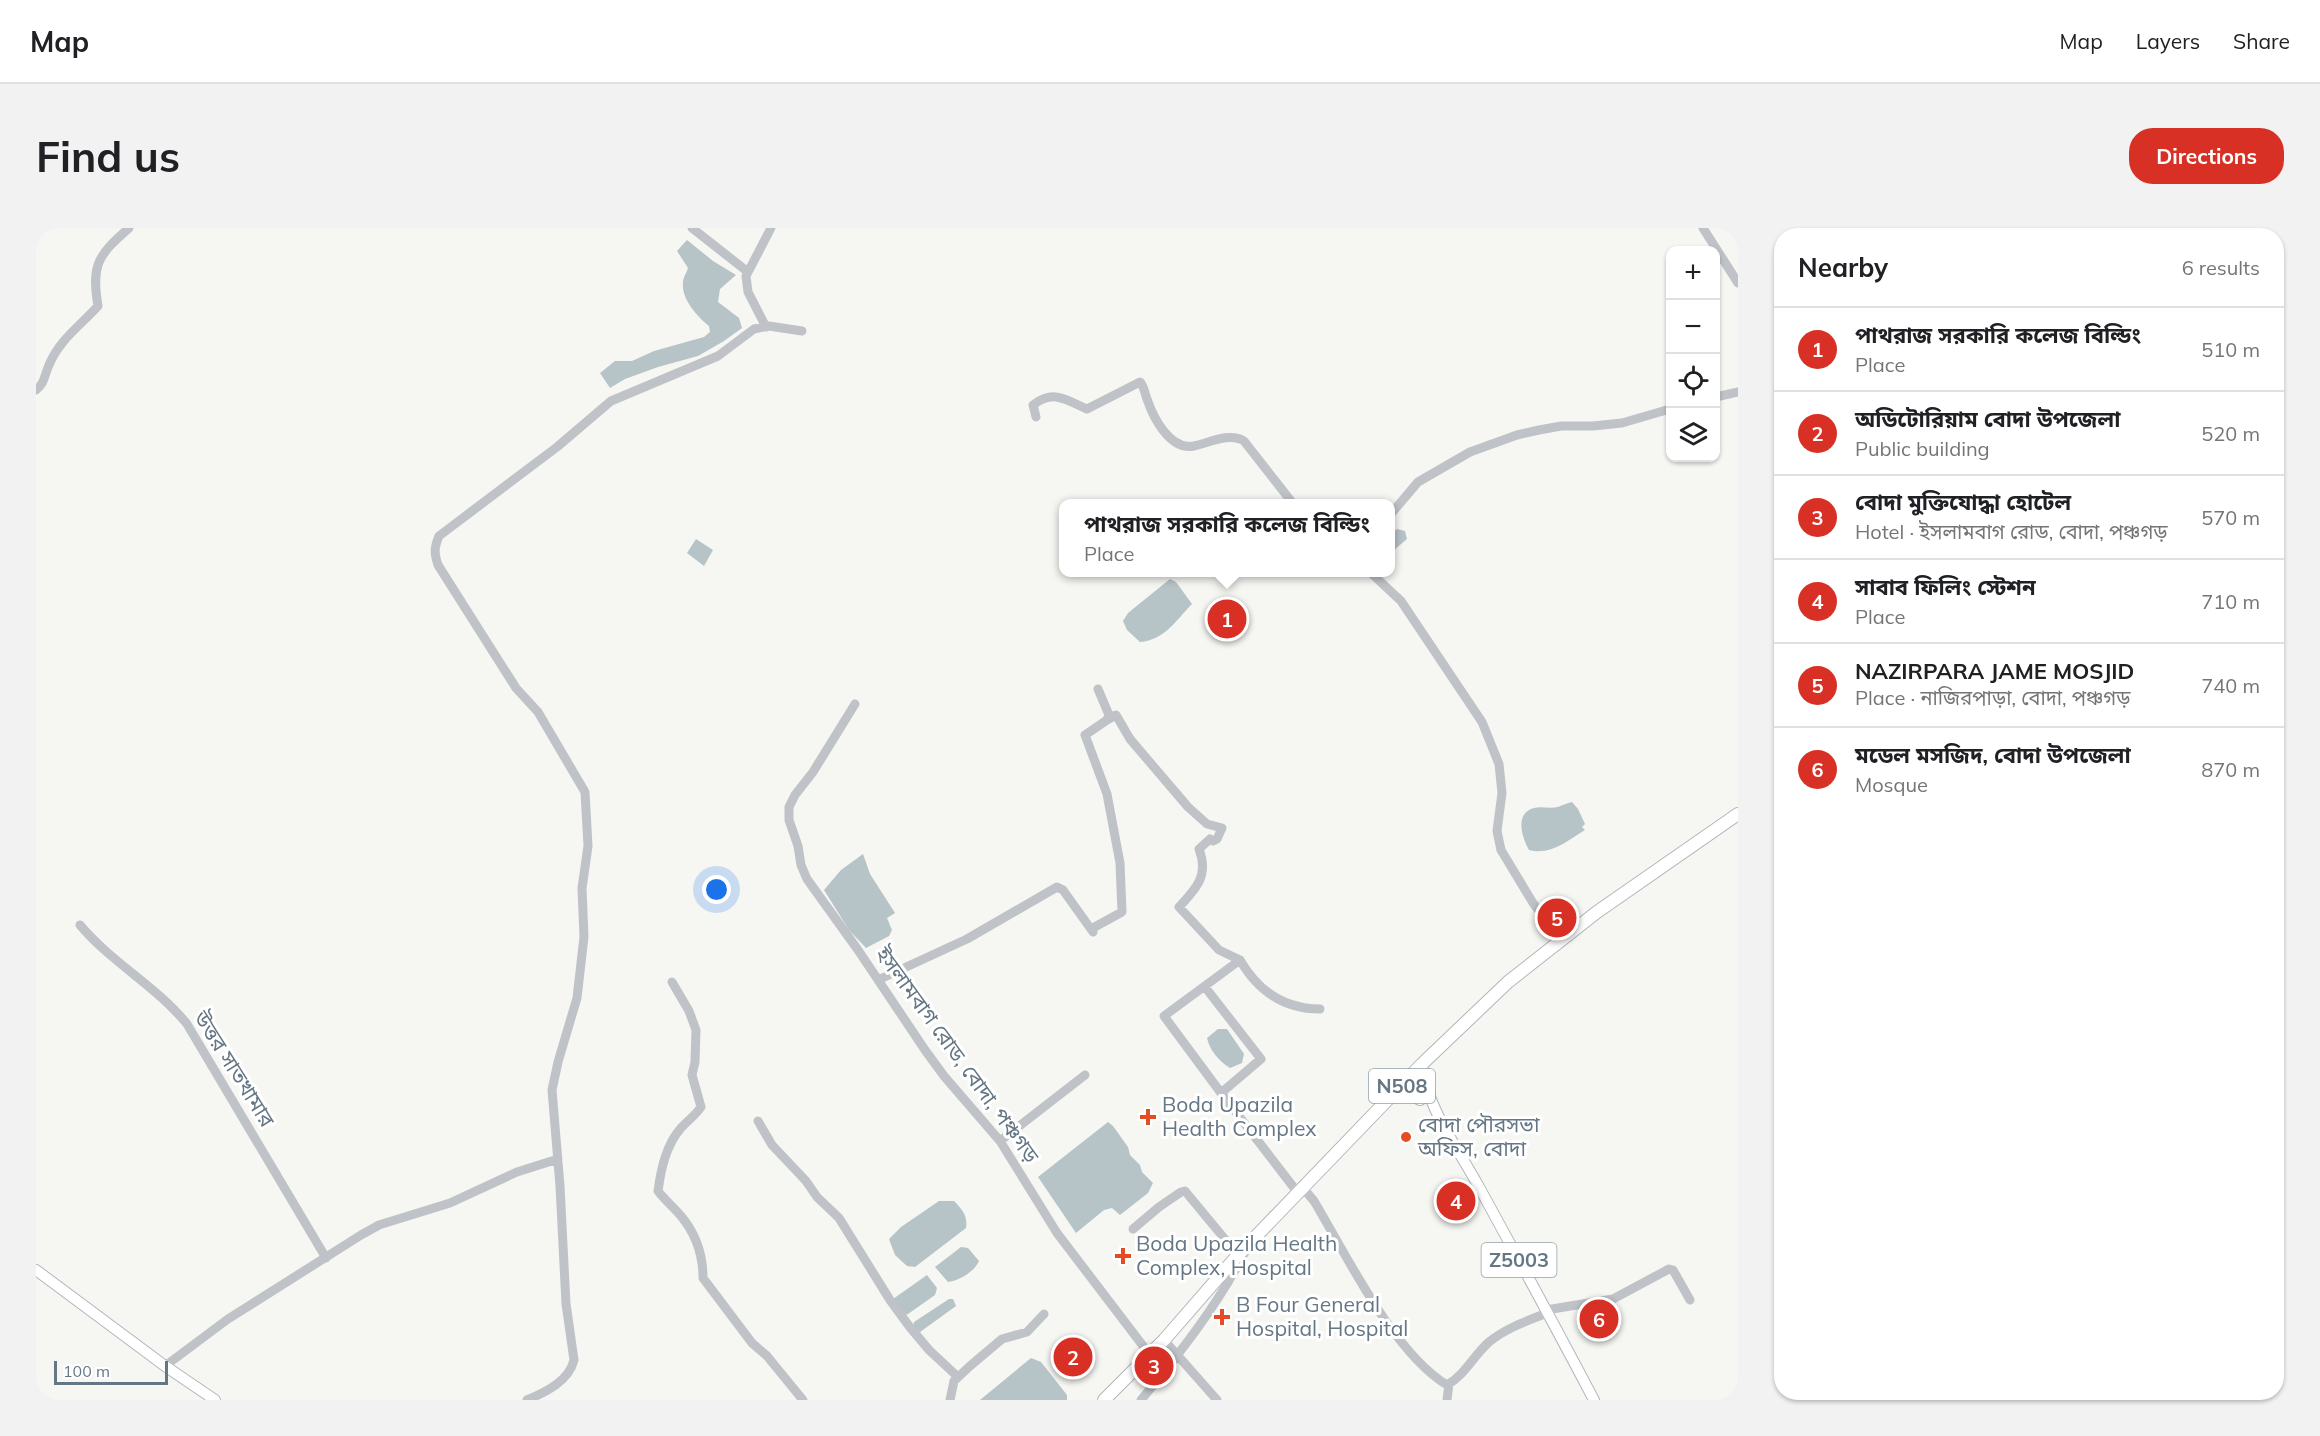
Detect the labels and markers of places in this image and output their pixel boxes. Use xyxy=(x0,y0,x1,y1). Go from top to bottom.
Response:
pin: 1 xyxy=(1208,596,1246,642)
pin: 5 xyxy=(1538,896,1576,940)
place label: Boda Upazila Health Complex xyxy=(1162,1091,1316,1141)
marker: Boda Upazila Health Complex xyxy=(1139,1108,1157,1126)
place label: বোদা পৌরসভা অফিস, বোদা xyxy=(1417,1111,1540,1161)
marker: বোদা পৌরসভা অফিস, বোদা xyxy=(1399,1130,1413,1144)
pin: 4 xyxy=(1436,1178,1476,1224)
place label: Boda Upazila Health Complex, Hospital xyxy=(1136,1230,1337,1280)
marker: Boda Upazila Health Complex, Hospital xyxy=(1114,1247,1132,1265)
place label: B Four General Hospital, Hospital xyxy=(1236,1291,1408,1341)
pin: 6 xyxy=(1580,1296,1618,1342)
marker: B Four General Hospital, Hospital xyxy=(1213,1308,1231,1326)
pin: 2 xyxy=(1054,1334,1092,1380)
pin: 3 xyxy=(1134,1344,1174,1388)

